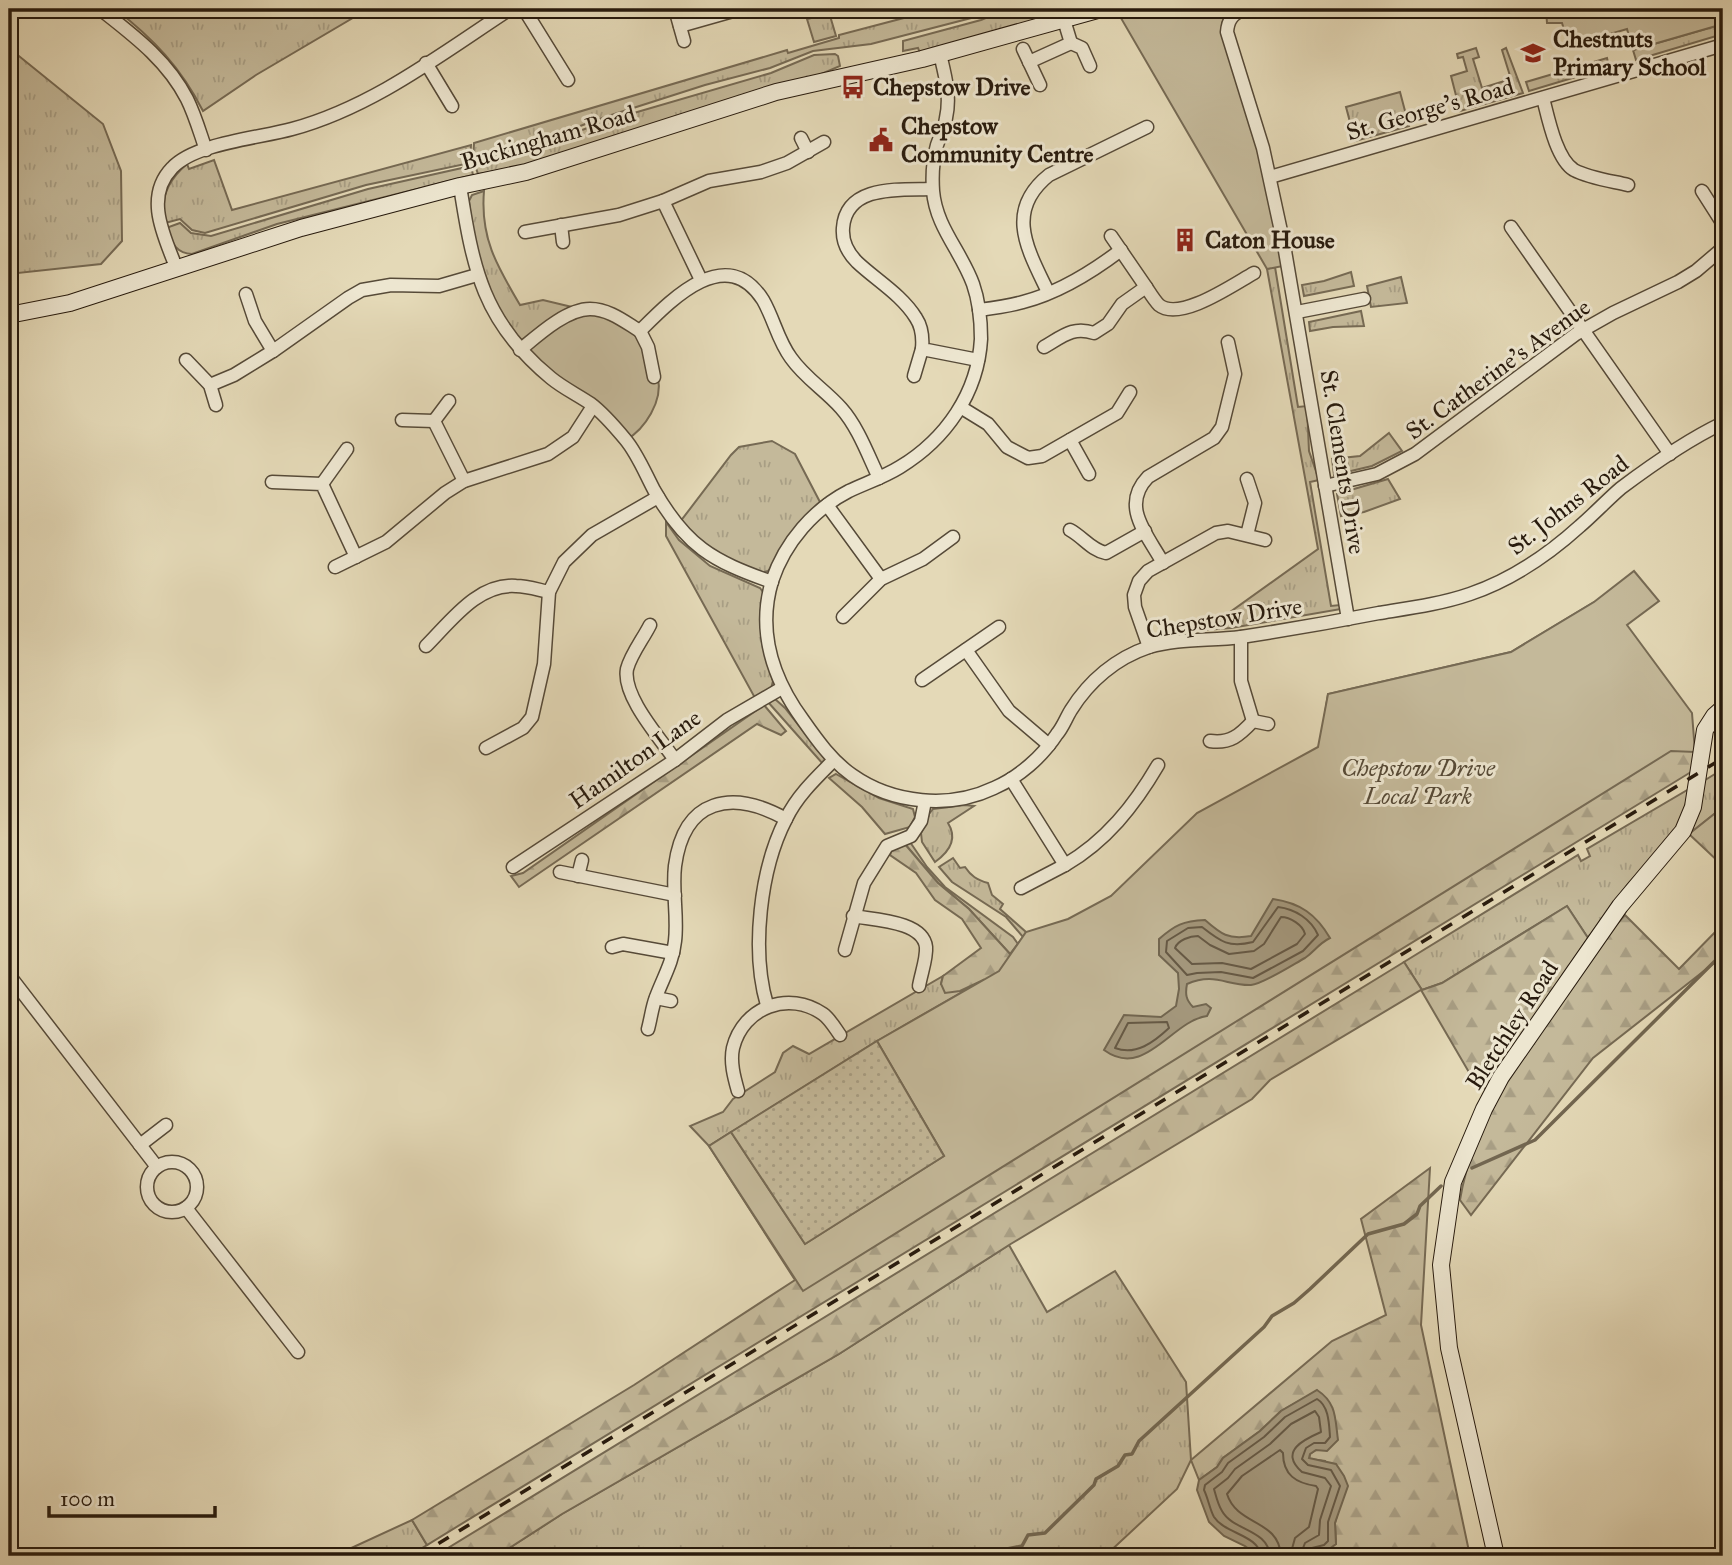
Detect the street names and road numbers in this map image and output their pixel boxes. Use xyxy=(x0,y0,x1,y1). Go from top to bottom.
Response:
street label: St. George's Road xyxy=(1343,71,1517,147)
street label: Buckingham Road xyxy=(457,99,639,177)
street label: St. Catherine's Avenue xyxy=(1400,292,1596,446)
street label: St. Clements Drive xyxy=(1314,368,1372,556)
street label: St. Johns Road xyxy=(1502,448,1634,562)
street label: Chepstow Drive xyxy=(1144,591,1304,645)
street label: Hamilton Lane xyxy=(563,703,707,815)
street label: Bletchley Road xyxy=(1459,955,1565,1095)

